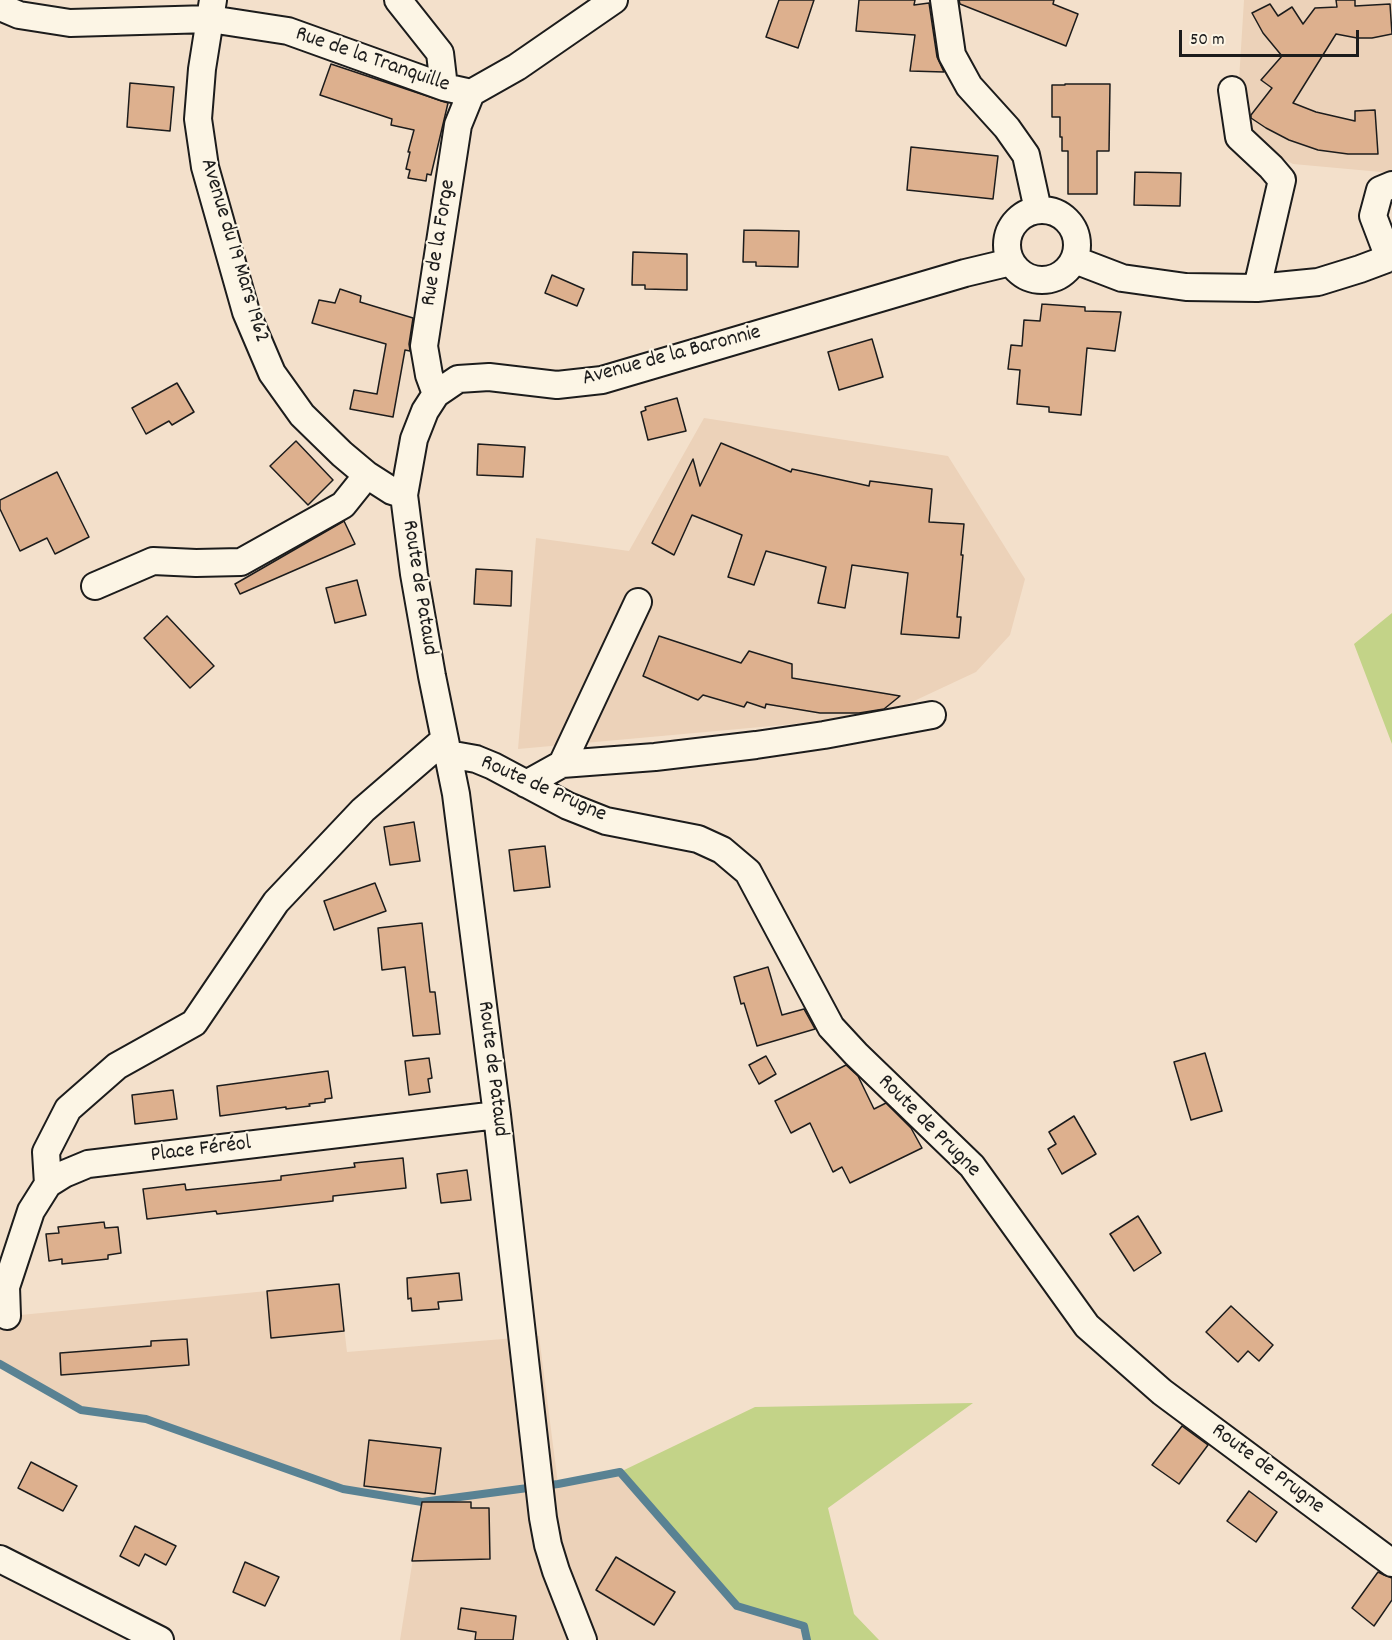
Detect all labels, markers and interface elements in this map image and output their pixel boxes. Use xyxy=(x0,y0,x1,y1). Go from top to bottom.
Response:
scale bar xyxy=(1182,18,1362,56)
street label: Rue de la Tranquille xyxy=(291,22,453,100)
text: 50 m xyxy=(1190,28,1225,53)
street label: Avenue du 19 Mars 1962 xyxy=(192,156,274,346)
street label: Rue de la Forge xyxy=(417,178,463,308)
street label: Avenue de la Baronnie xyxy=(580,320,764,394)
street label: Route de Pataud xyxy=(394,519,442,657)
street label: Route de Prugne xyxy=(476,750,610,830)
street label: Route de Pataud xyxy=(470,1000,512,1138)
street label: Route de Prugne xyxy=(871,1070,985,1184)
street label: Place Féréol xyxy=(149,1132,253,1170)
street label: Route de Prugne xyxy=(1205,1419,1329,1521)

